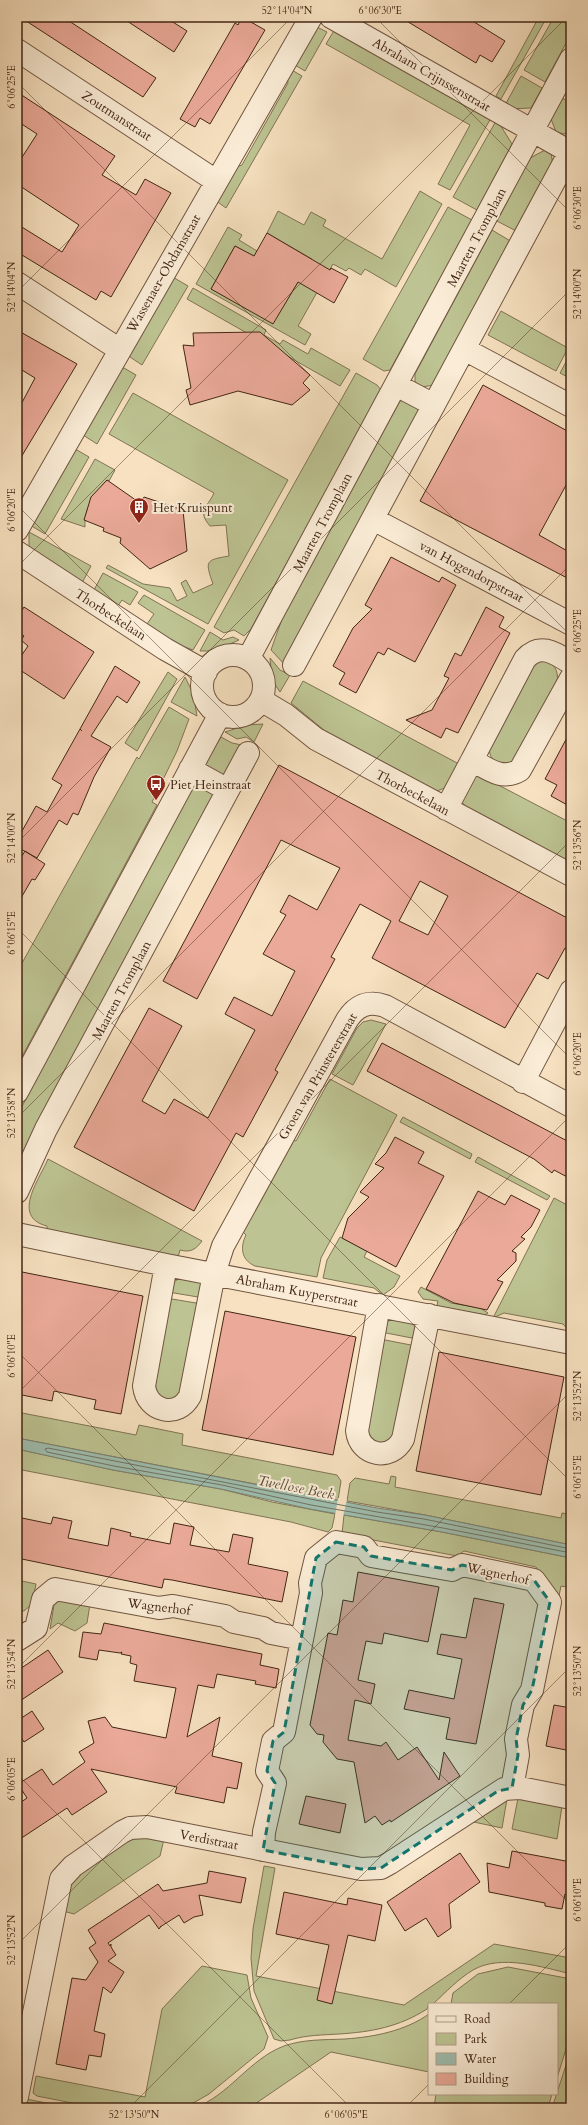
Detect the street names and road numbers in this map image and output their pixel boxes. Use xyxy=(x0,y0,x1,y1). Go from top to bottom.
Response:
street label: Abraham Crijnssenstraat xyxy=(369,34,494,116)
street label: Zoutmanstraat xyxy=(78,86,155,145)
street label: Maarten Tromplaan xyxy=(443,184,511,290)
street label: Wassenaer-Obdamstraat xyxy=(122,211,205,337)
street label: Maarten Tromplaan xyxy=(289,469,357,575)
street label: van Hogendorpstraat xyxy=(416,537,527,607)
street label: Thorbeckelaan xyxy=(71,585,150,645)
street label: Thorbeckelaan xyxy=(372,766,454,820)
street label: Maarten Tromplaan xyxy=(88,937,156,1043)
street label: Groen van Prinstererstraat xyxy=(274,1010,362,1143)
street label: Abraham Kuyperstraat xyxy=(234,1270,359,1312)
street label: Wagnerhof xyxy=(464,1558,533,1590)
street label: Wagnerhof xyxy=(125,1594,193,1620)
street label: Verdistraat xyxy=(178,1825,240,1854)

